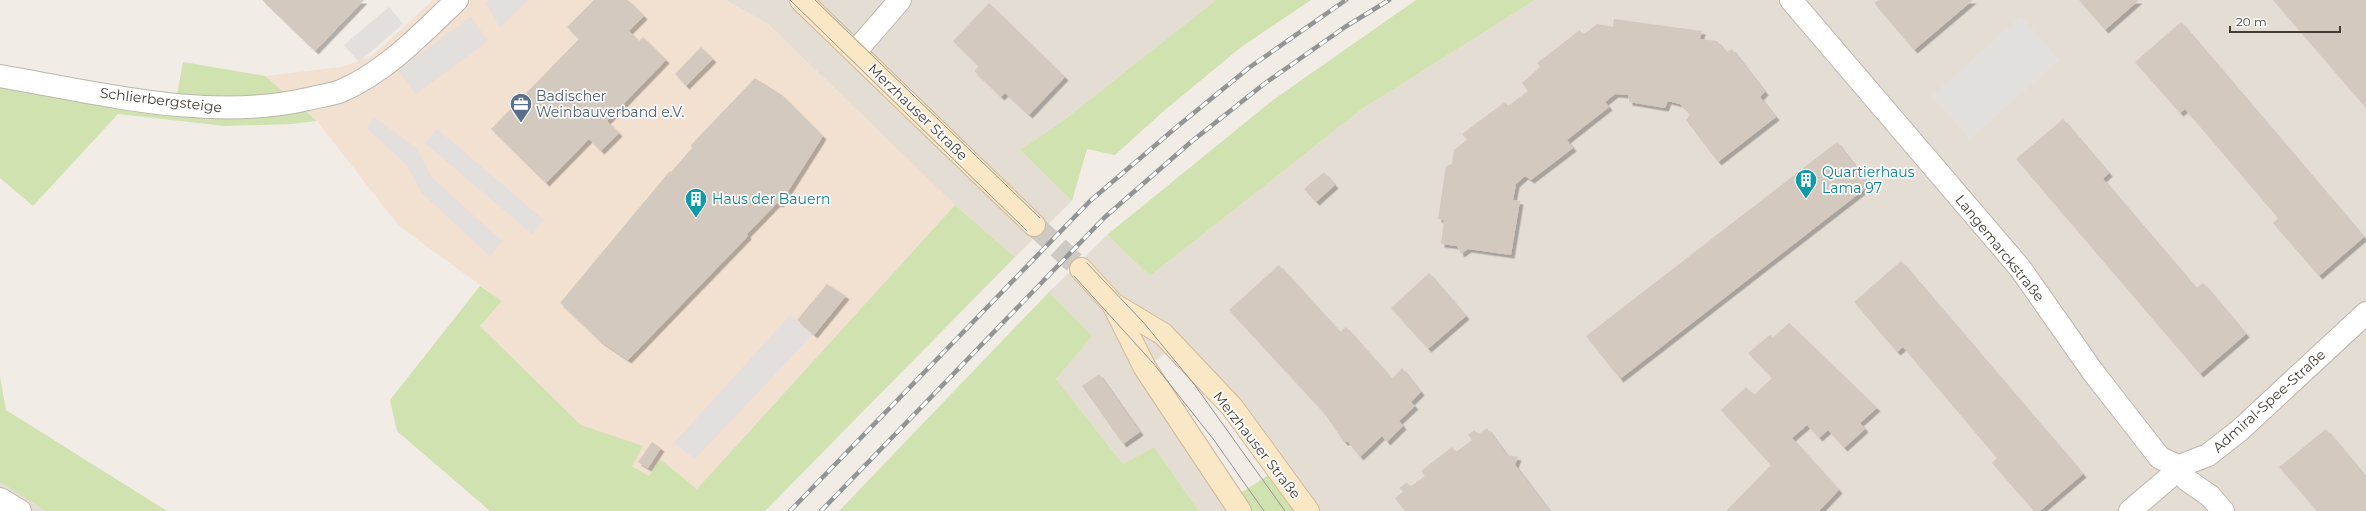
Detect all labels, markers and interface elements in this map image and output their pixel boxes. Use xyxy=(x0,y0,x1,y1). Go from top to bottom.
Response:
scale bar xyxy=(2230,8,2340,34)
text: 20 m xyxy=(2236,14,2267,29)
street label: Merzhauser Straße xyxy=(864,60,972,164)
street label: Schlierbergsteige xyxy=(99,84,223,116)
place label: Badischer Weinbauverband e.V. xyxy=(536,87,684,121)
office icon: Badischer Weinbauverband e.V. xyxy=(508,91,534,124)
place label: Quartierhaus Lama 97 xyxy=(1822,163,1915,197)
building icon: Quartierhaus Lama 97 xyxy=(1793,167,1819,200)
building icon: Haus der Bauern xyxy=(683,186,709,219)
place label: Haus der Bauern xyxy=(712,190,830,208)
street label: Langemarckstraße xyxy=(1951,191,2049,305)
street label: Admiral-Spee-Straße xyxy=(2209,345,2329,457)
street label: Merzhauser Straße xyxy=(1209,388,1305,502)

